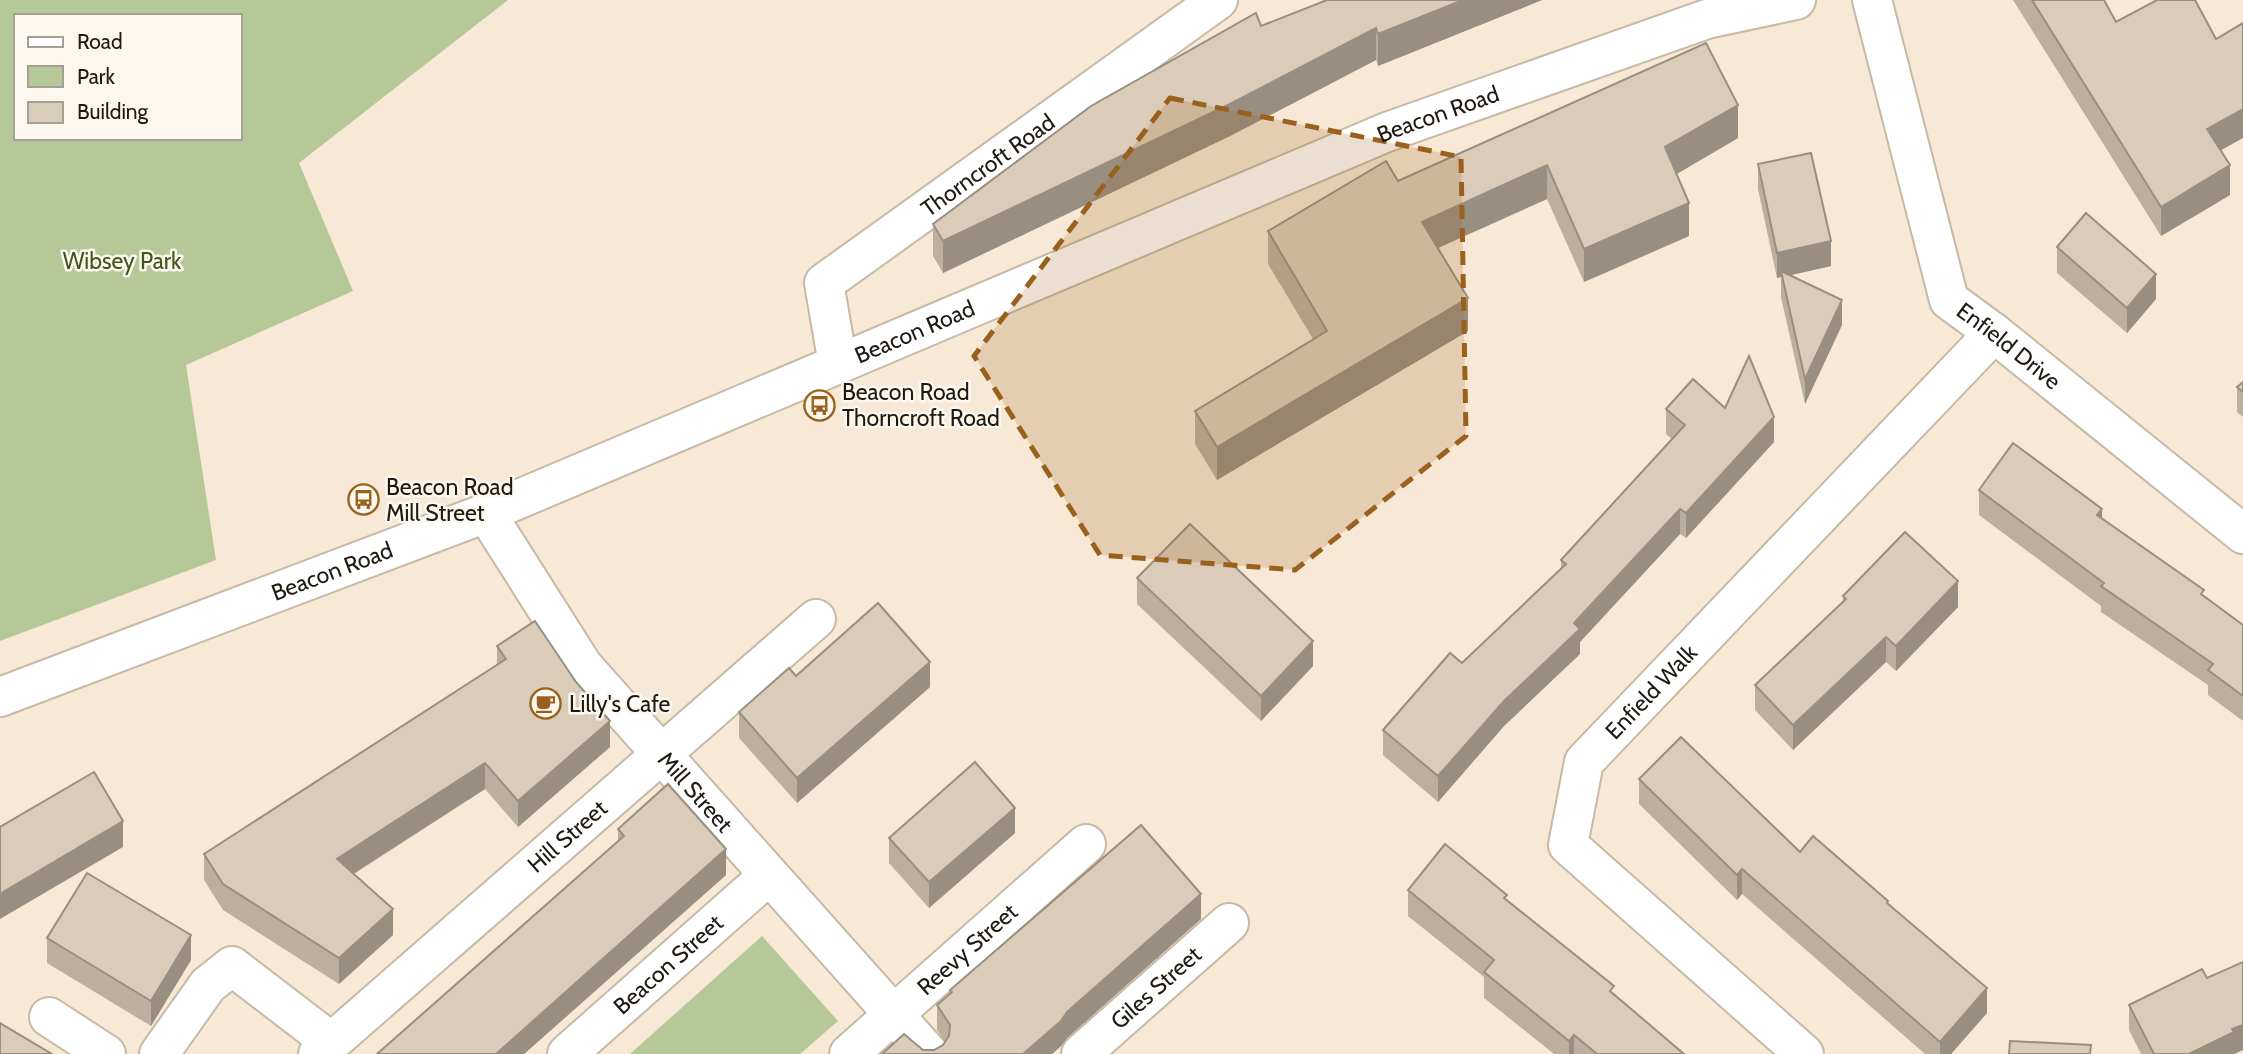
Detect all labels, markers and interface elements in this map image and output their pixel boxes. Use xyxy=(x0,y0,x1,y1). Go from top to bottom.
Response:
legend xyxy=(14,14,242,140)
text: Road xyxy=(77,29,123,54)
text: Park xyxy=(77,64,115,89)
street label: Beacon Road xyxy=(1373,80,1503,149)
text: Building xyxy=(77,99,149,124)
street label: Thorncroft Road xyxy=(916,108,1060,223)
park label: Wibsey Park xyxy=(63,247,182,275)
street label: Beacon Road xyxy=(850,294,979,369)
street label: Enfield Drive xyxy=(1951,296,2067,395)
place label: Beacon Road Thorncroft Road xyxy=(842,378,1000,432)
bus stop icon: Beacon Road Thorncroft Road xyxy=(802,388,836,422)
place label: Beacon Road Mill Street xyxy=(386,473,513,527)
bus stop icon: Beacon Road Mill Street xyxy=(346,483,380,517)
street label: Beacon Road xyxy=(267,536,397,607)
street label: Enfield Walk xyxy=(1599,638,1703,745)
cafe icon: Lilly's Cafe xyxy=(529,687,563,721)
place label: Lilly's Cafe xyxy=(569,690,671,718)
street label: Mill Street xyxy=(652,746,739,838)
street label: Hill Street xyxy=(522,794,613,878)
street label: Reevy Street xyxy=(911,897,1023,1001)
street label: Beacon Street xyxy=(608,909,729,1020)
street label: Giles Street xyxy=(1105,940,1207,1035)

